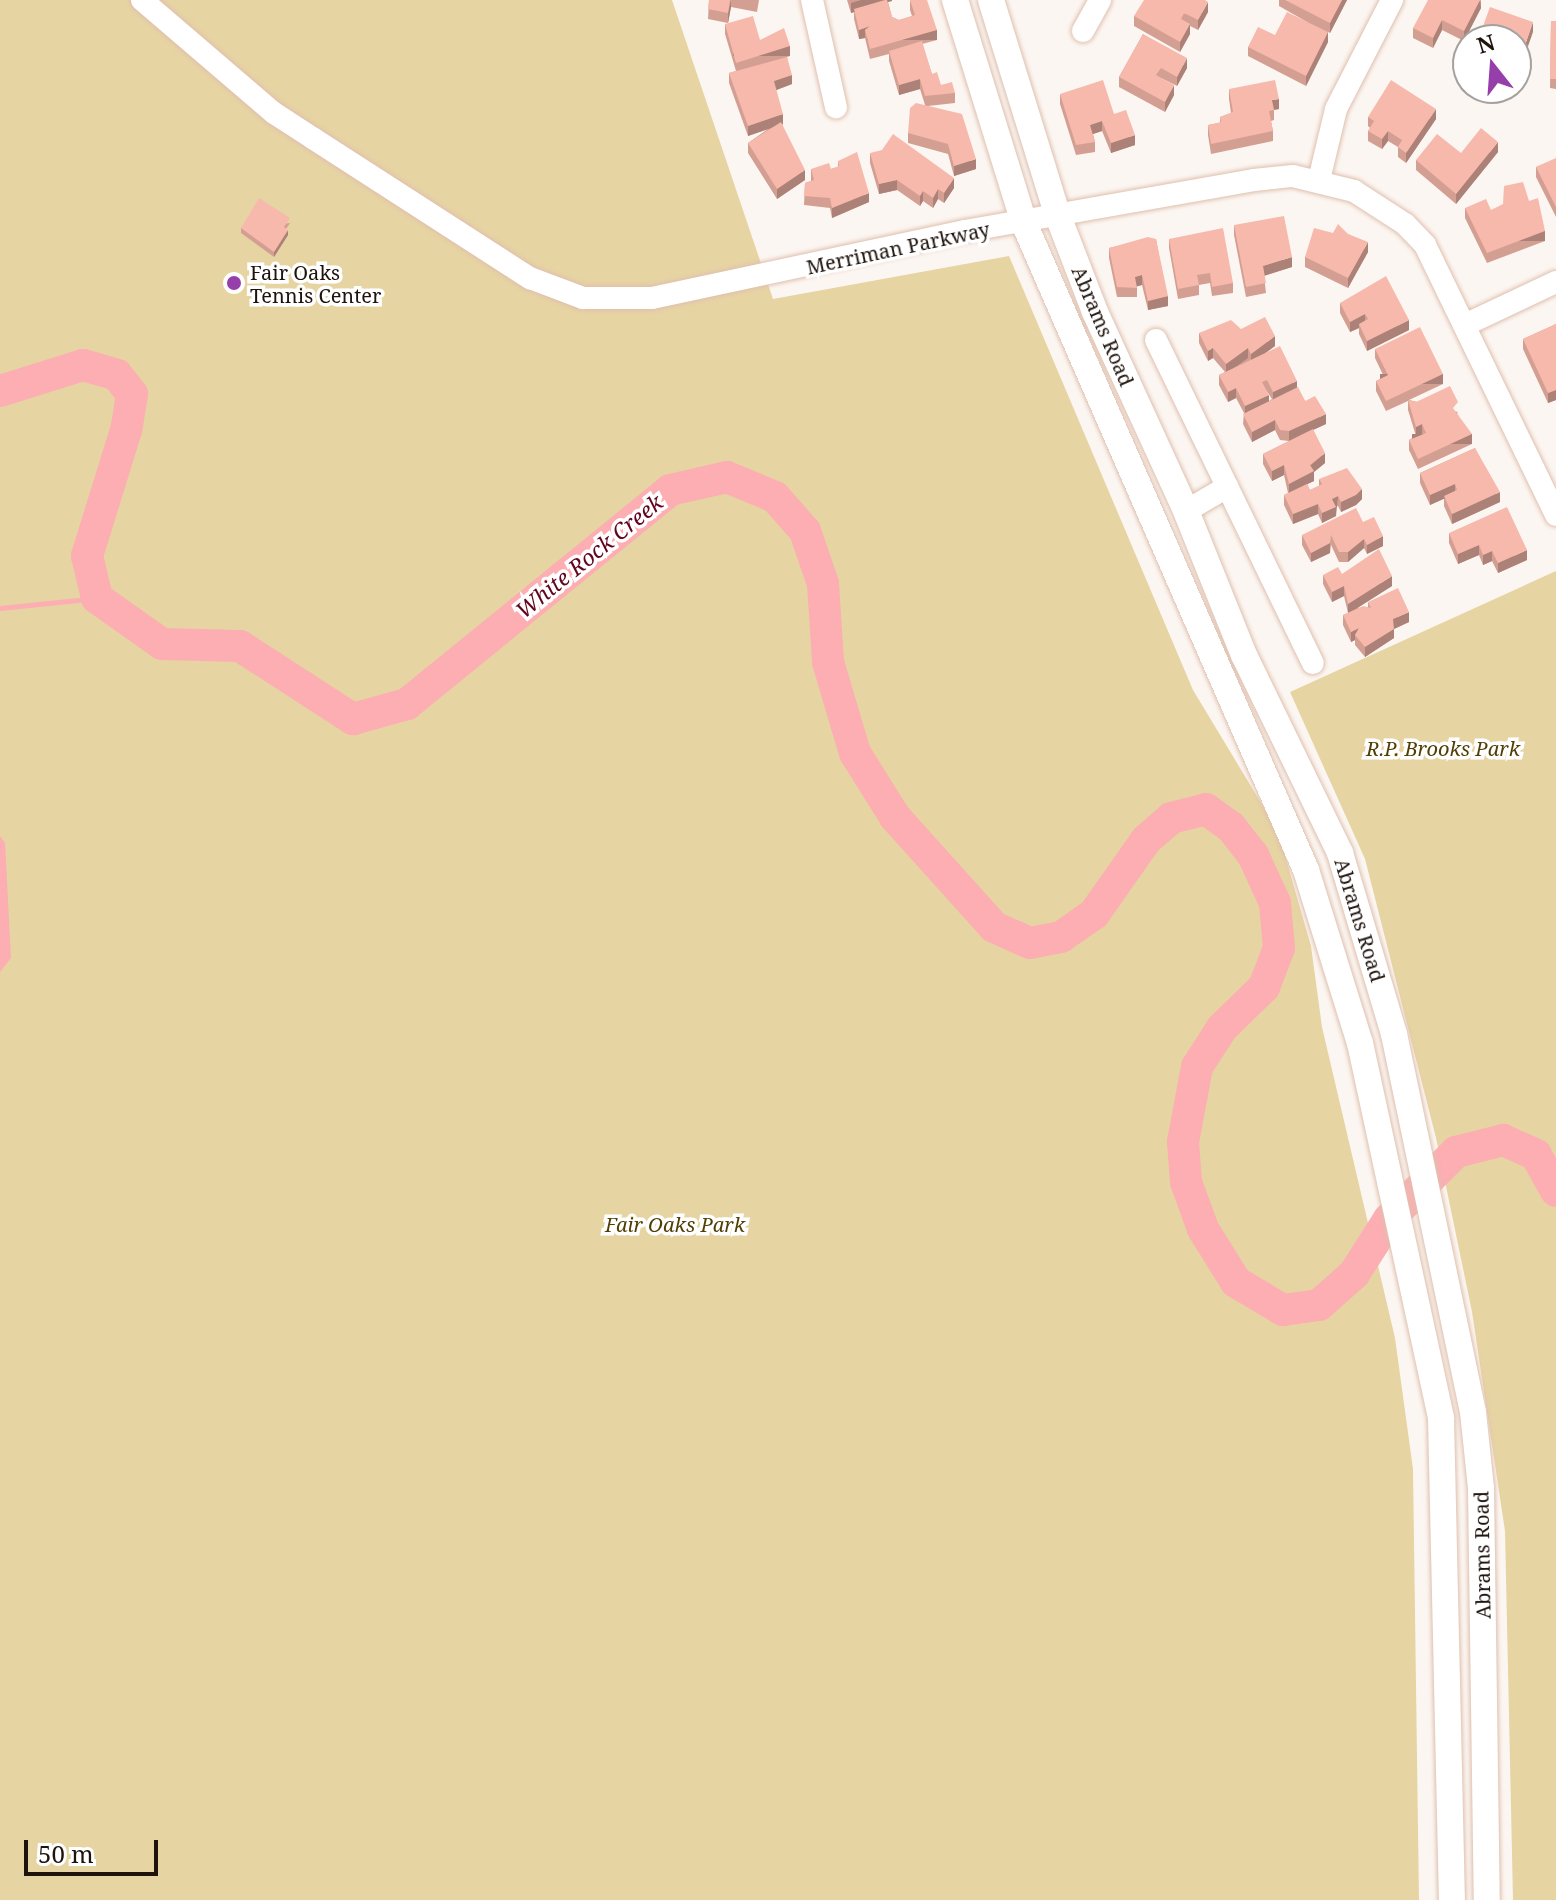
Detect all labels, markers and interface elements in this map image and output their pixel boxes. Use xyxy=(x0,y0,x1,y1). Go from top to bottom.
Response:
north arrow xyxy=(1452,24,1532,104)
text: N xyxy=(1473,26,1498,60)
street label: Merriman Parkway xyxy=(804,217,992,279)
place label: Fair Oaks Tennis Center xyxy=(250,260,381,307)
street label: Abrams Road xyxy=(1067,262,1139,390)
marker: Fair Oaks Tennis Center xyxy=(225,274,243,292)
water label: White Rock Creek xyxy=(510,489,668,623)
park label: R.P. Brooks Park xyxy=(1366,736,1520,760)
street label: Abrams Road xyxy=(1330,855,1390,985)
park label: Fair Oaks Park xyxy=(605,1212,745,1236)
street label: Abrams Road xyxy=(1469,1491,1495,1619)
scale bar xyxy=(28,1824,162,1874)
text: 50 m xyxy=(38,1837,94,1870)

